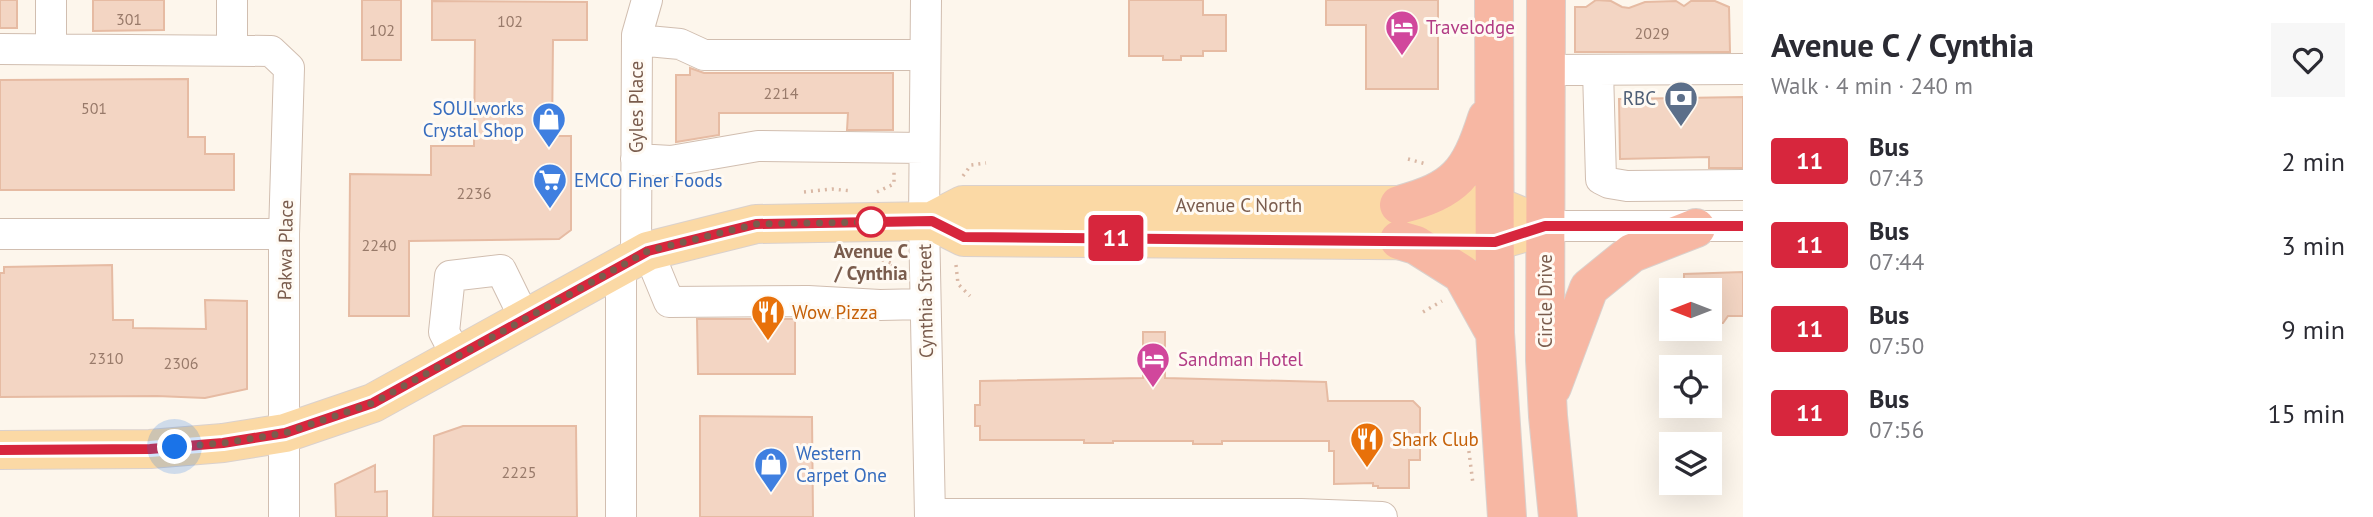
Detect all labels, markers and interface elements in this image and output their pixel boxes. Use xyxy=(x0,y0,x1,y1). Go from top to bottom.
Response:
hotel icon: Travelodge xyxy=(1383,8,1421,57)
house number: 301 xyxy=(116,9,142,29)
house number: 102 xyxy=(497,11,523,31)
place label: Travelodge xyxy=(1426,15,1515,39)
house number: 102 xyxy=(369,20,395,40)
house number: 2029 xyxy=(1635,23,1669,43)
text: Avenue C / Cynthia xyxy=(1771,23,2034,66)
button: heart xyxy=(2271,23,2345,97)
street label: Gyles Place xyxy=(624,61,648,153)
text: Walk · 4 min · 240 m xyxy=(1771,71,1973,100)
bank icon: RBC xyxy=(1662,79,1700,128)
house number: 2214 xyxy=(764,83,799,103)
place label: RBC xyxy=(1623,86,1656,110)
place label: SOULworks Crystal Shop xyxy=(423,96,524,142)
house number: 501 xyxy=(81,98,107,118)
shop icon: SOULworks Crystal Shop xyxy=(530,100,568,149)
text: Bus xyxy=(1869,130,1909,163)
text: 11 xyxy=(1796,145,1823,176)
text: 2 min xyxy=(2282,145,2345,178)
supermarket icon: EMCO Finer Foods xyxy=(531,161,569,210)
text: 07:43 xyxy=(1869,163,1924,192)
place label: EMCO Finer Foods xyxy=(574,168,723,192)
house number: 2236 xyxy=(457,183,491,203)
street label: Avenue C North xyxy=(1176,193,1302,217)
street label: Pakwa Place xyxy=(272,200,298,300)
marker: Avenue C / Cynthia xyxy=(856,207,886,237)
text: Bus xyxy=(1869,214,1909,247)
line badge: 11 xyxy=(1084,215,1148,261)
text: 11 xyxy=(1102,222,1130,253)
text: 11 xyxy=(1796,229,1823,260)
text: 3 min xyxy=(2282,229,2345,262)
house number: 2240 xyxy=(362,235,397,255)
place label: Avenue C / Cynthia xyxy=(834,239,909,285)
street label: Cynthia Street xyxy=(912,243,938,358)
text: 07:44 xyxy=(1869,247,1924,276)
street label: Circle Drive xyxy=(1533,254,1557,348)
north arrow xyxy=(1659,278,1722,341)
map controls xyxy=(1659,278,1722,495)
restaurant icon: Wow Pizza xyxy=(749,293,787,342)
text: Bus xyxy=(1869,298,1909,331)
place label: Wow Pizza xyxy=(792,300,878,324)
text: 11 xyxy=(1796,313,1823,344)
text: 9 min xyxy=(2282,313,2345,346)
text: 07:50 xyxy=(1869,331,1924,360)
hotel icon: Sandman Hotel xyxy=(1134,340,1172,389)
place label: Sandman Hotel xyxy=(1178,347,1303,371)
house number: 2310 xyxy=(89,348,124,368)
house number: 2306 xyxy=(164,353,198,373)
button: locate xyxy=(1659,355,1722,418)
text: Bus xyxy=(1869,382,1909,415)
text: 11 xyxy=(1796,397,1823,428)
text: 15 min xyxy=(2267,397,2345,430)
text: 07:56 xyxy=(1869,415,1924,444)
restaurant icon: Shark Club xyxy=(1348,420,1386,469)
place label: Shark Club xyxy=(1392,427,1479,451)
your location xyxy=(157,429,192,464)
button: layers xyxy=(1659,432,1722,495)
place label: Western Carpet One xyxy=(796,441,887,487)
shop icon: Western Carpet One xyxy=(752,445,790,494)
house number: 2225 xyxy=(502,462,536,482)

